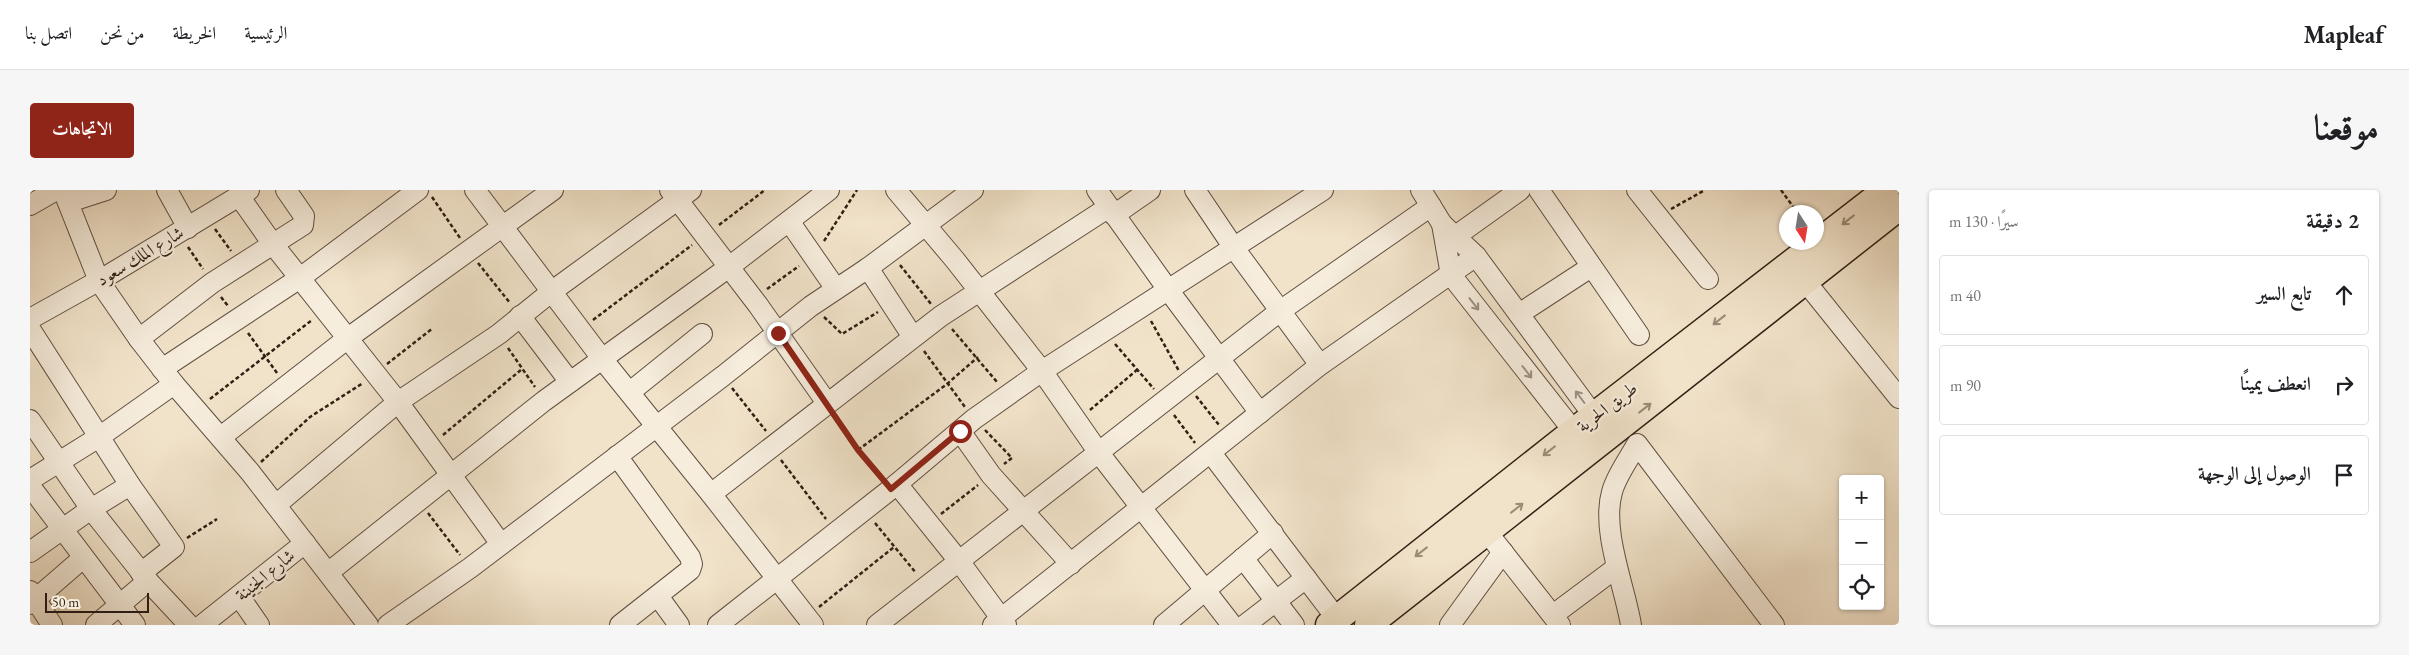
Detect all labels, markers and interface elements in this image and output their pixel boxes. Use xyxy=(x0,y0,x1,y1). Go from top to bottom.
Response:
text: Mapleaf xyxy=(2303,19,2384,50)
text: اتصل بنا xyxy=(25,21,72,44)
text: من نحن xyxy=(100,21,144,44)
text: الخريطة xyxy=(172,21,216,44)
text: الرئيسية xyxy=(244,21,287,44)
button: الاتجاهات xyxy=(30,103,134,158)
text: موقعنا xyxy=(2314,104,2379,149)
north arrow xyxy=(1779,205,1824,250)
text: 2 دقيقة xyxy=(2306,207,2359,234)
text: سيرًا · 130 m xyxy=(1949,211,2019,232)
one-way arrow xyxy=(1841,215,1854,226)
street label: شارع الملك سعود xyxy=(92,220,190,294)
text: تابع السير xyxy=(2257,281,2311,306)
icon: ahead xyxy=(2330,281,2358,309)
text: 40 m xyxy=(1950,285,1981,306)
one-way arrow xyxy=(1468,297,1479,310)
one-way arrow xyxy=(1713,315,1726,326)
route end xyxy=(767,322,790,345)
one-way arrow xyxy=(1521,365,1532,378)
text: انعطف يمينًا xyxy=(2240,371,2311,396)
icon: right xyxy=(2330,371,2358,399)
text: 90 m xyxy=(1950,375,1981,396)
street label: طريق الحرية xyxy=(1572,376,1642,438)
one-way arrow xyxy=(1575,391,1586,404)
one-way arrow xyxy=(1638,403,1651,414)
route start xyxy=(949,420,972,443)
one-way arrow xyxy=(1542,446,1556,456)
text: الوصول إلى الوجهة xyxy=(2198,461,2311,486)
icon: arrive xyxy=(2330,461,2358,489)
map controls xyxy=(1839,475,1884,610)
button: + xyxy=(1839,475,1884,520)
one-way arrow xyxy=(1510,503,1523,514)
button: − xyxy=(1839,520,1884,565)
street label: شارع الجنينة xyxy=(230,544,302,609)
one-way arrow xyxy=(1415,546,1428,557)
button: locate xyxy=(1839,565,1884,610)
scale bar xyxy=(45,590,149,613)
text: 50 m xyxy=(52,593,79,611)

